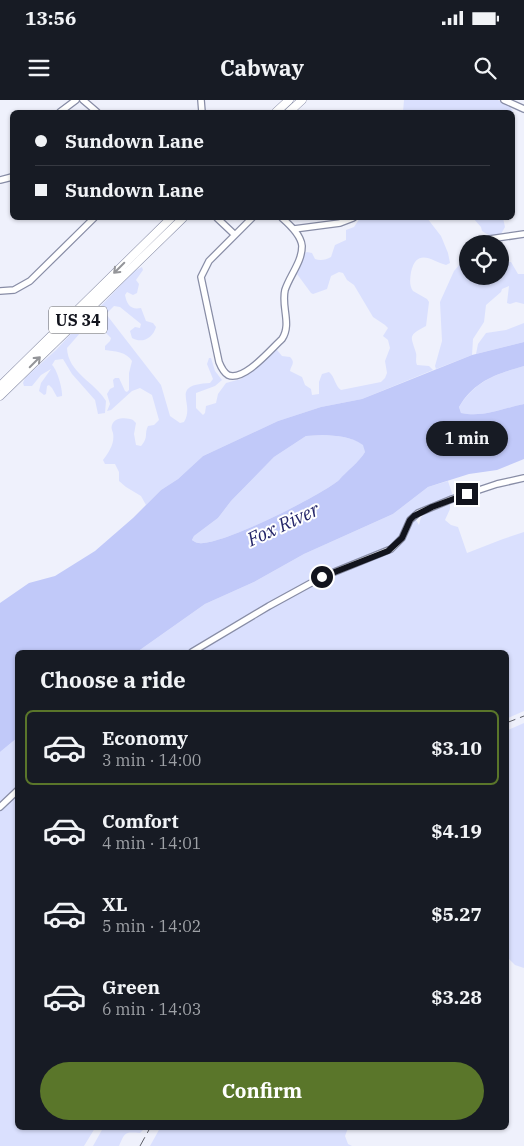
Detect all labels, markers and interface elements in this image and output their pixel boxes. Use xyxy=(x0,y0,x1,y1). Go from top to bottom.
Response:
text: 13:56 xyxy=(25,6,76,30)
text: Cabway xyxy=(220,53,304,82)
icon: menu xyxy=(25,54,53,82)
icon: search xyxy=(471,54,499,82)
text: Sundown Lane xyxy=(65,129,204,153)
text: Sundown Lane xyxy=(65,178,204,202)
map controls xyxy=(459,235,509,285)
button: locate xyxy=(459,235,509,285)
one-way arrow xyxy=(113,262,125,274)
road number: US 34 xyxy=(49,306,107,334)
one-way arrow xyxy=(29,356,41,369)
callout: 1 min xyxy=(426,422,508,456)
text: 1 min xyxy=(445,428,489,448)
route end xyxy=(456,483,478,505)
water label: Fox River xyxy=(242,497,324,552)
route start xyxy=(311,566,333,588)
text: Choose a ride xyxy=(40,665,186,694)
icon: car xyxy=(42,725,87,770)
text: Economy xyxy=(102,726,188,750)
text: $3.10 xyxy=(431,736,482,760)
text: 3 min · 14:00 xyxy=(102,750,201,770)
icon: car xyxy=(42,808,87,853)
text: Comfort xyxy=(102,809,179,833)
text: $4.19 xyxy=(431,819,482,843)
text: 4 min · 14:01 xyxy=(102,833,201,853)
icon: car xyxy=(42,891,87,936)
text: XL xyxy=(102,892,128,916)
text: $5.27 xyxy=(431,902,482,926)
text: 5 min · 14:02 xyxy=(102,916,201,936)
icon: car xyxy=(42,974,87,1019)
text: Green xyxy=(102,975,160,999)
text: $3.28 xyxy=(431,985,482,1009)
text: 6 min · 14:03 xyxy=(102,999,201,1019)
button: Confirm xyxy=(40,1062,484,1120)

